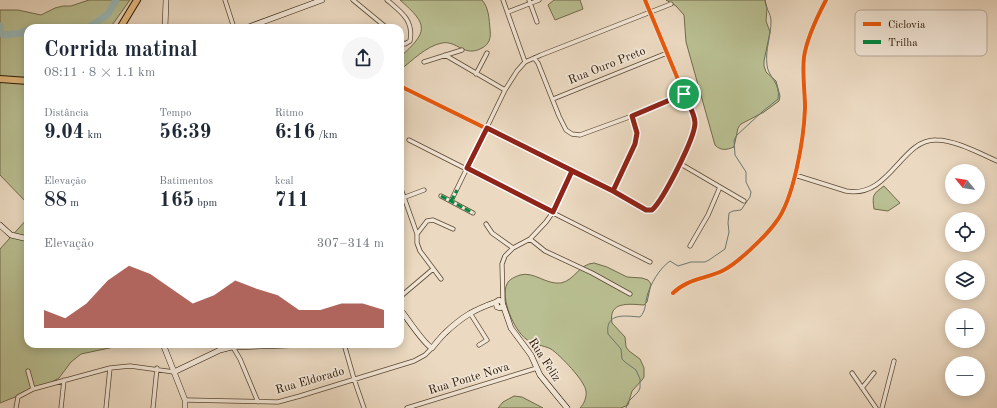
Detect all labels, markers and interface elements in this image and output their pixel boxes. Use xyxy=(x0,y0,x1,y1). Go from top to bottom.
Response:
legend xyxy=(855,10,987,56)
text: Ciclovia xyxy=(888,20,926,31)
button: share xyxy=(342,37,384,79)
text: Trilha xyxy=(888,38,918,49)
text: Corrida matinal xyxy=(44,39,198,61)
street label: Rua Ouro Preto xyxy=(567,45,647,87)
text: 08:11 · 8 × 1.1 km xyxy=(44,66,155,79)
pin xyxy=(667,77,701,111)
icon: arrive xyxy=(673,83,695,105)
text: Distância xyxy=(44,108,89,119)
text: Tempo xyxy=(159,108,191,119)
text: Ritmo xyxy=(275,108,304,119)
text: 9.04 xyxy=(44,123,84,143)
text: 56:39 xyxy=(159,123,211,143)
text: 6:16 xyxy=(275,123,315,143)
text: km xyxy=(84,130,102,141)
text: /km xyxy=(315,130,338,141)
north arrow xyxy=(945,164,985,204)
map controls xyxy=(945,164,985,396)
text: Elevação xyxy=(44,176,86,187)
text: Batimentos xyxy=(159,176,213,187)
text: kcal xyxy=(275,176,294,187)
text: 88 xyxy=(44,191,67,211)
text: 165 xyxy=(159,191,194,211)
text: 711 xyxy=(275,191,309,211)
text: m xyxy=(67,198,79,209)
text: bpm xyxy=(194,198,217,209)
button: locate xyxy=(945,212,985,252)
text: Elevação xyxy=(44,237,94,250)
text: 307–314 m xyxy=(317,237,384,250)
button: layers xyxy=(945,260,985,300)
button: + xyxy=(945,308,985,348)
street label: Rua Feliz xyxy=(526,336,562,384)
button: − xyxy=(945,356,985,396)
street label: Rua Ponte Nova xyxy=(427,361,511,397)
street label: Rua Eldorado xyxy=(274,365,346,397)

